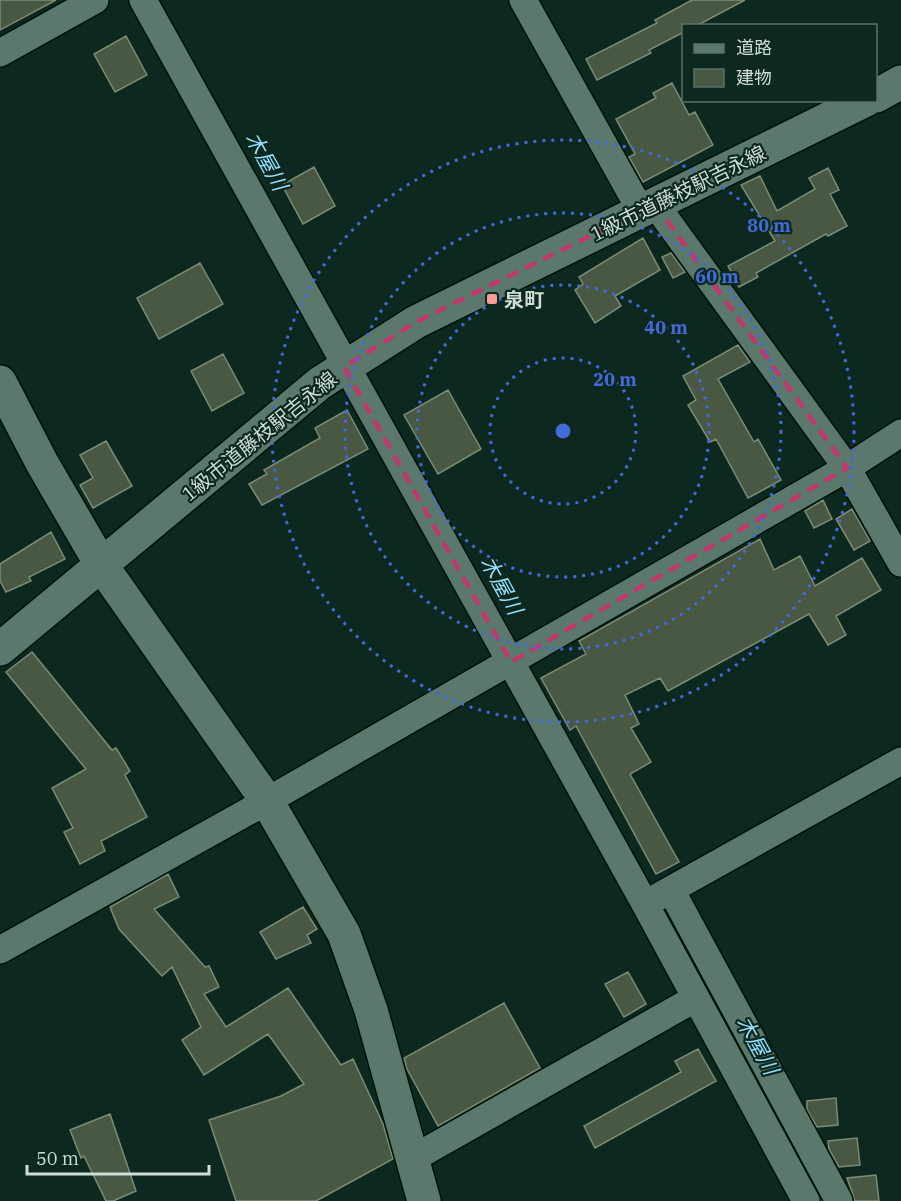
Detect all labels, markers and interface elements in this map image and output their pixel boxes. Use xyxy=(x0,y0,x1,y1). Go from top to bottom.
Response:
legend xyxy=(682,24,877,102)
text: 道路 xyxy=(736,36,772,59)
text: 建物 xyxy=(736,66,772,89)
water label: 木屋川 xyxy=(239,127,295,197)
street label: 1級市道藤枝駅吉永線 xyxy=(586,139,770,247)
text: 80 m xyxy=(747,214,791,237)
text: 60 m xyxy=(695,265,739,288)
place label: 泉町 xyxy=(504,286,544,313)
marker: 泉町 xyxy=(485,292,499,306)
text: 40 m xyxy=(644,316,688,339)
street label: 1級市道藤枝駅吉永線 xyxy=(176,365,342,507)
text: 20 m xyxy=(593,368,637,391)
centre of rings xyxy=(553,421,573,441)
water label: 木屋川 xyxy=(474,551,530,621)
water label: 木屋川 xyxy=(730,1011,786,1081)
scale bar xyxy=(27,1138,208,1176)
text: 50 m xyxy=(36,1147,79,1170)

